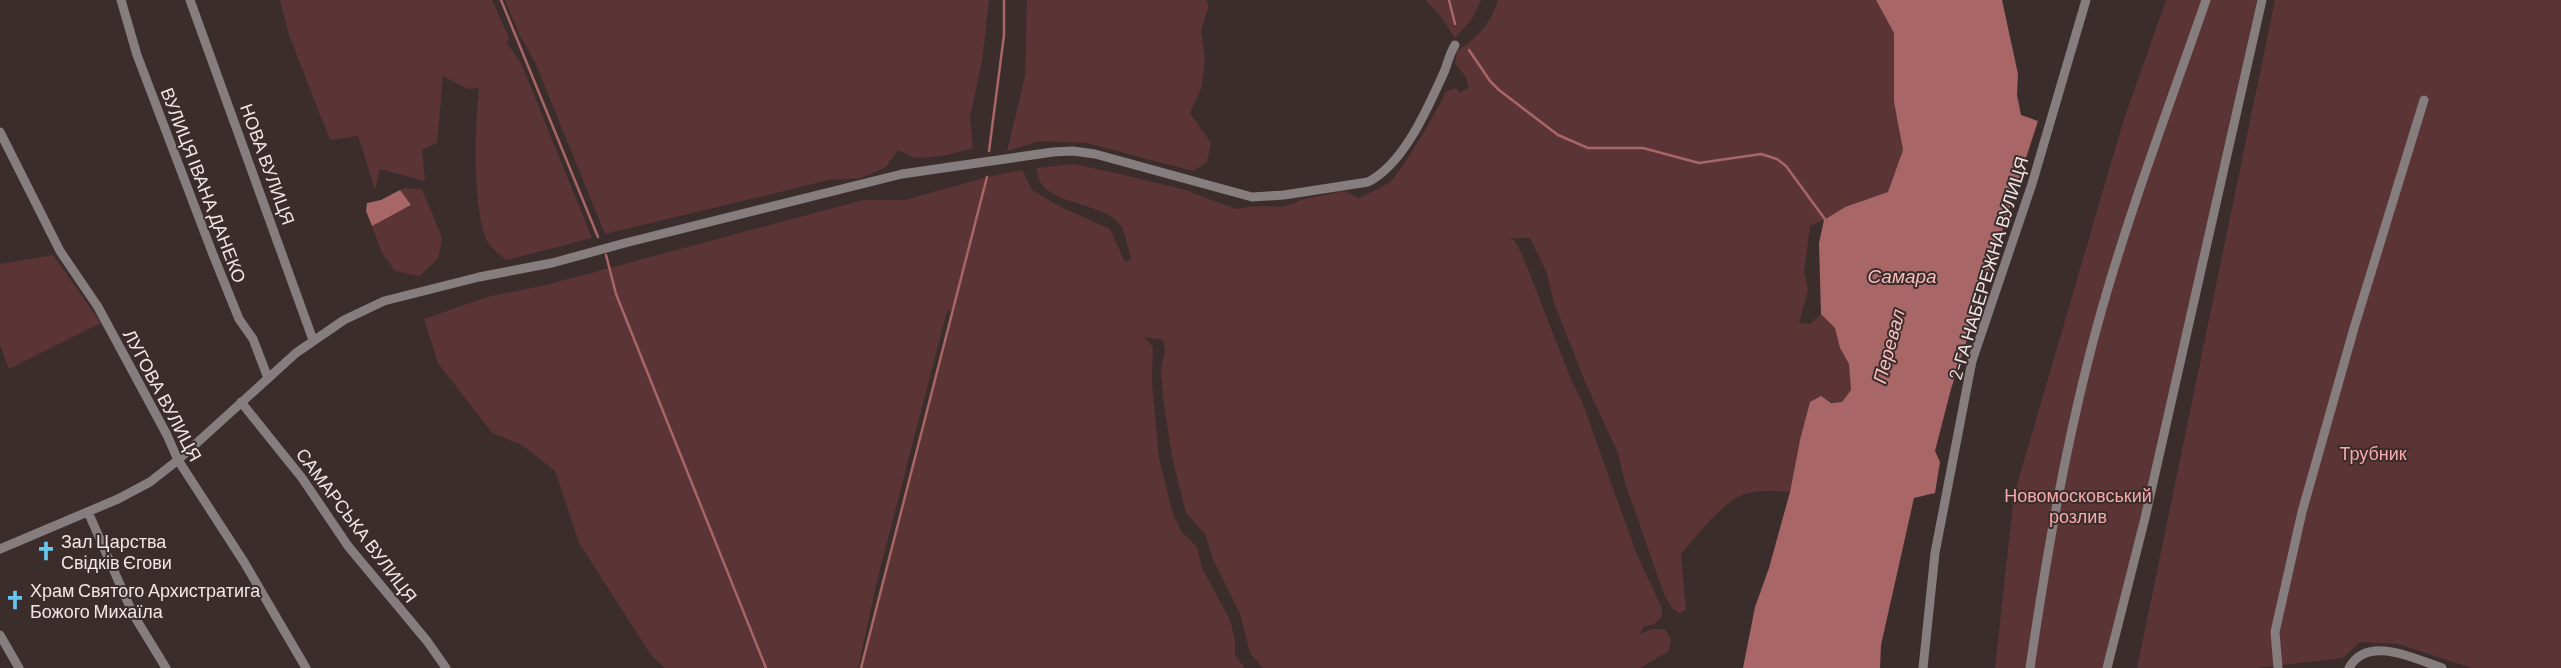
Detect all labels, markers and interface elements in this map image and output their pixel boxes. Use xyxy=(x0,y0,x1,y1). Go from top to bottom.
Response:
street label: ВУЛИЦЯ ІВАНА ДАНЕКО xyxy=(157,84,251,286)
street label: НОВА ВУЛИЦЯ xyxy=(236,100,300,228)
street label: 2-ГА НАБЕРЕЖНА ВУЛИЦЯ xyxy=(1944,154,2032,382)
water label: Самара xyxy=(1867,264,1937,287)
water label: Перевал xyxy=(1867,306,1909,386)
street label: ЛУГОВА ВУЛИЦЯ xyxy=(119,325,207,465)
park label: Трубник xyxy=(2339,442,2407,464)
street label: САМАРСЬКА ВУЛИЦЯ xyxy=(292,443,422,607)
park label: Новомосковський розлив xyxy=(2004,484,2152,527)
place label: Зал Царства Свідків Єгови xyxy=(61,530,172,573)
church icon: Зал Царства Свідків Єгови xyxy=(35,540,57,562)
place label: Храм Святого Архистратига Божого Михаїла xyxy=(30,579,261,622)
church icon: Храм Святого Архистратига Божого Михаїла xyxy=(4,589,26,611)

